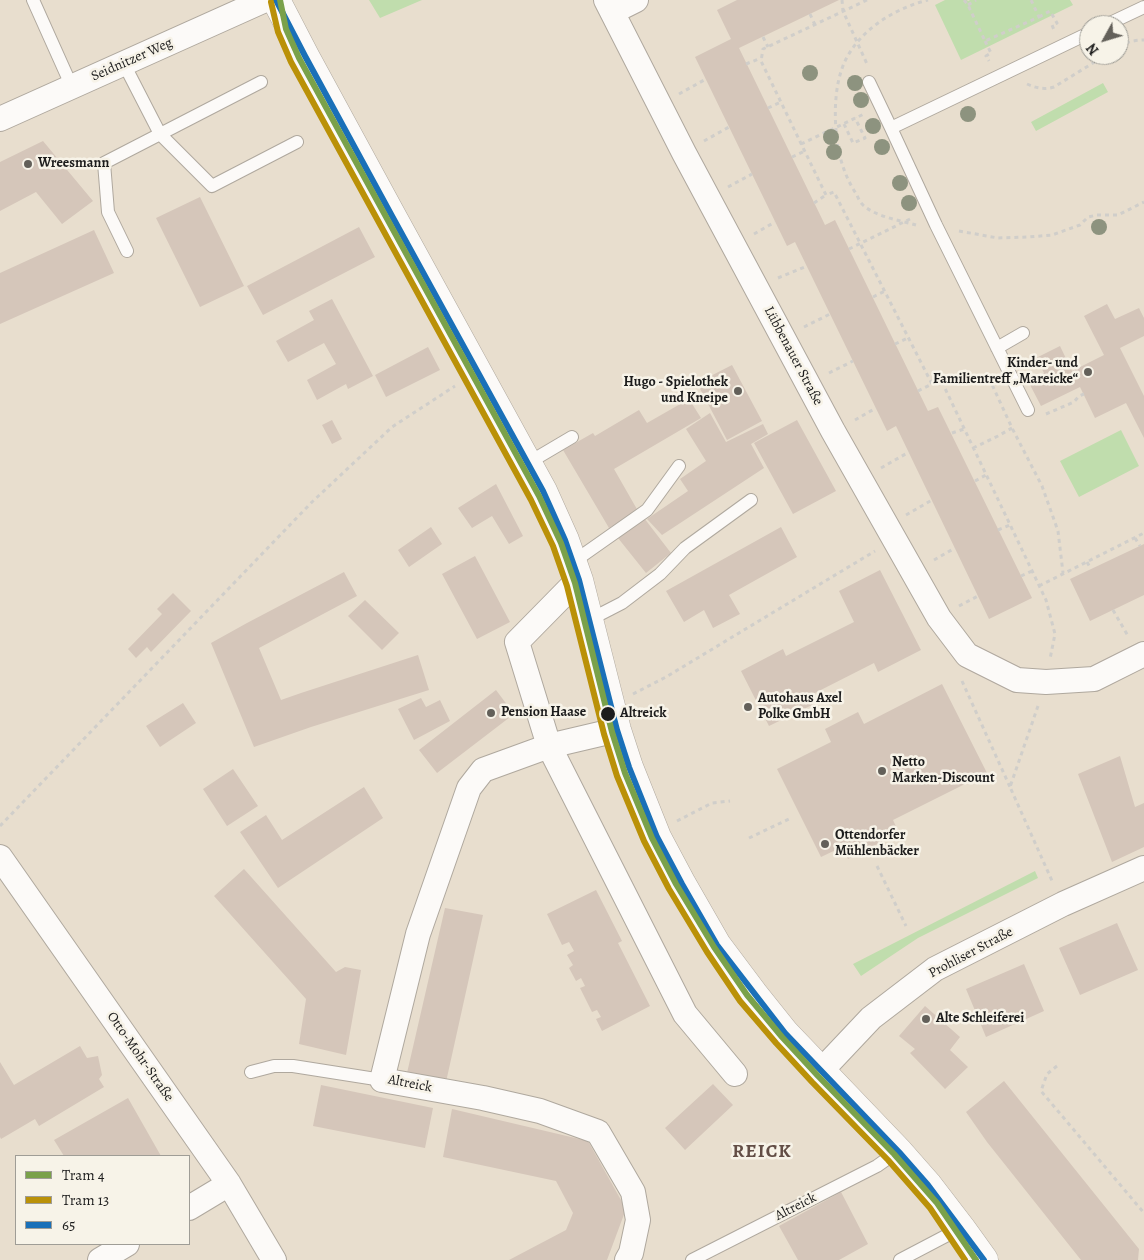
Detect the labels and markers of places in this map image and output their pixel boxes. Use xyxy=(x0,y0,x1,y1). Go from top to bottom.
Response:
place label: Wreesmann xyxy=(38,156,109,172)
marker: Wreesmann xyxy=(22,158,34,170)
place label: Kinder- und Familientreff „Mareicke“ xyxy=(933,356,1078,388)
marker: Kinder- und Familientreff „Mareicke“ xyxy=(1082,366,1094,378)
place label: Hugo - Spielothek und Kneipe xyxy=(624,375,728,408)
marker: Hugo - Spielothek und Kneipe xyxy=(732,385,744,397)
place label: Autohaus Axel Polke GmbH xyxy=(758,691,842,724)
marker: Autohaus Axel Polke GmbH xyxy=(742,701,754,713)
place label: Pension Haase xyxy=(501,705,586,721)
marker: Altreick xyxy=(599,705,617,723)
place label: Altreick xyxy=(620,706,666,722)
marker: Pension Haase xyxy=(485,707,497,719)
place label: Netto Marken-Discount xyxy=(892,755,995,788)
marker: Netto Marken-Discount xyxy=(876,765,888,777)
place label: Ottendorfer Mühlenbäcker xyxy=(835,828,919,860)
marker: Ottendorfer Mühlenbäcker xyxy=(819,838,831,850)
place label: Alte Schleiferei xyxy=(936,1011,1024,1027)
marker: Alte Schleiferei xyxy=(920,1013,932,1025)

